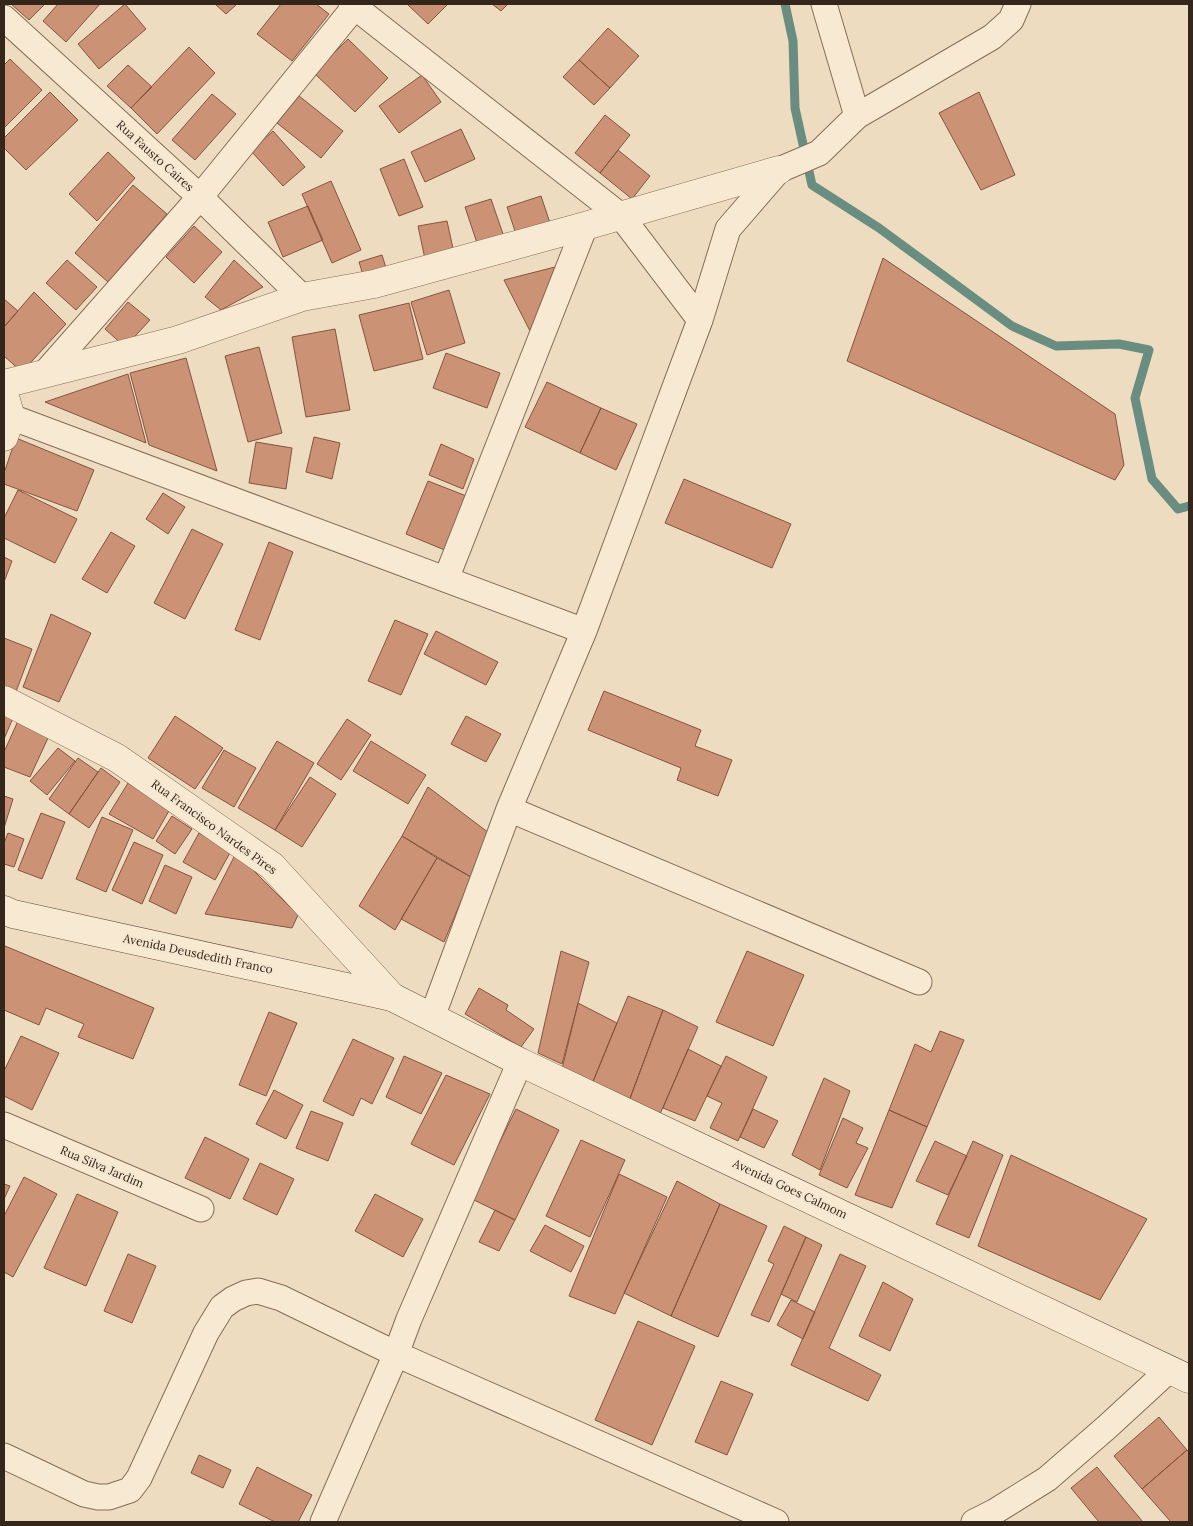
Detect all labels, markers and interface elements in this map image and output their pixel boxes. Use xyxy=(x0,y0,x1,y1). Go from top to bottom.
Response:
street label: Rua Fausto Caires xyxy=(114,117,197,195)
street label: Rua Francisco Nardes Pires xyxy=(149,776,280,877)
street label: Avenida Deusdedith Franco xyxy=(121,930,274,977)
street label: Rua Silva Jardim xyxy=(58,1142,147,1191)
street label: Avenida Goes Calmom xyxy=(730,1155,850,1222)

